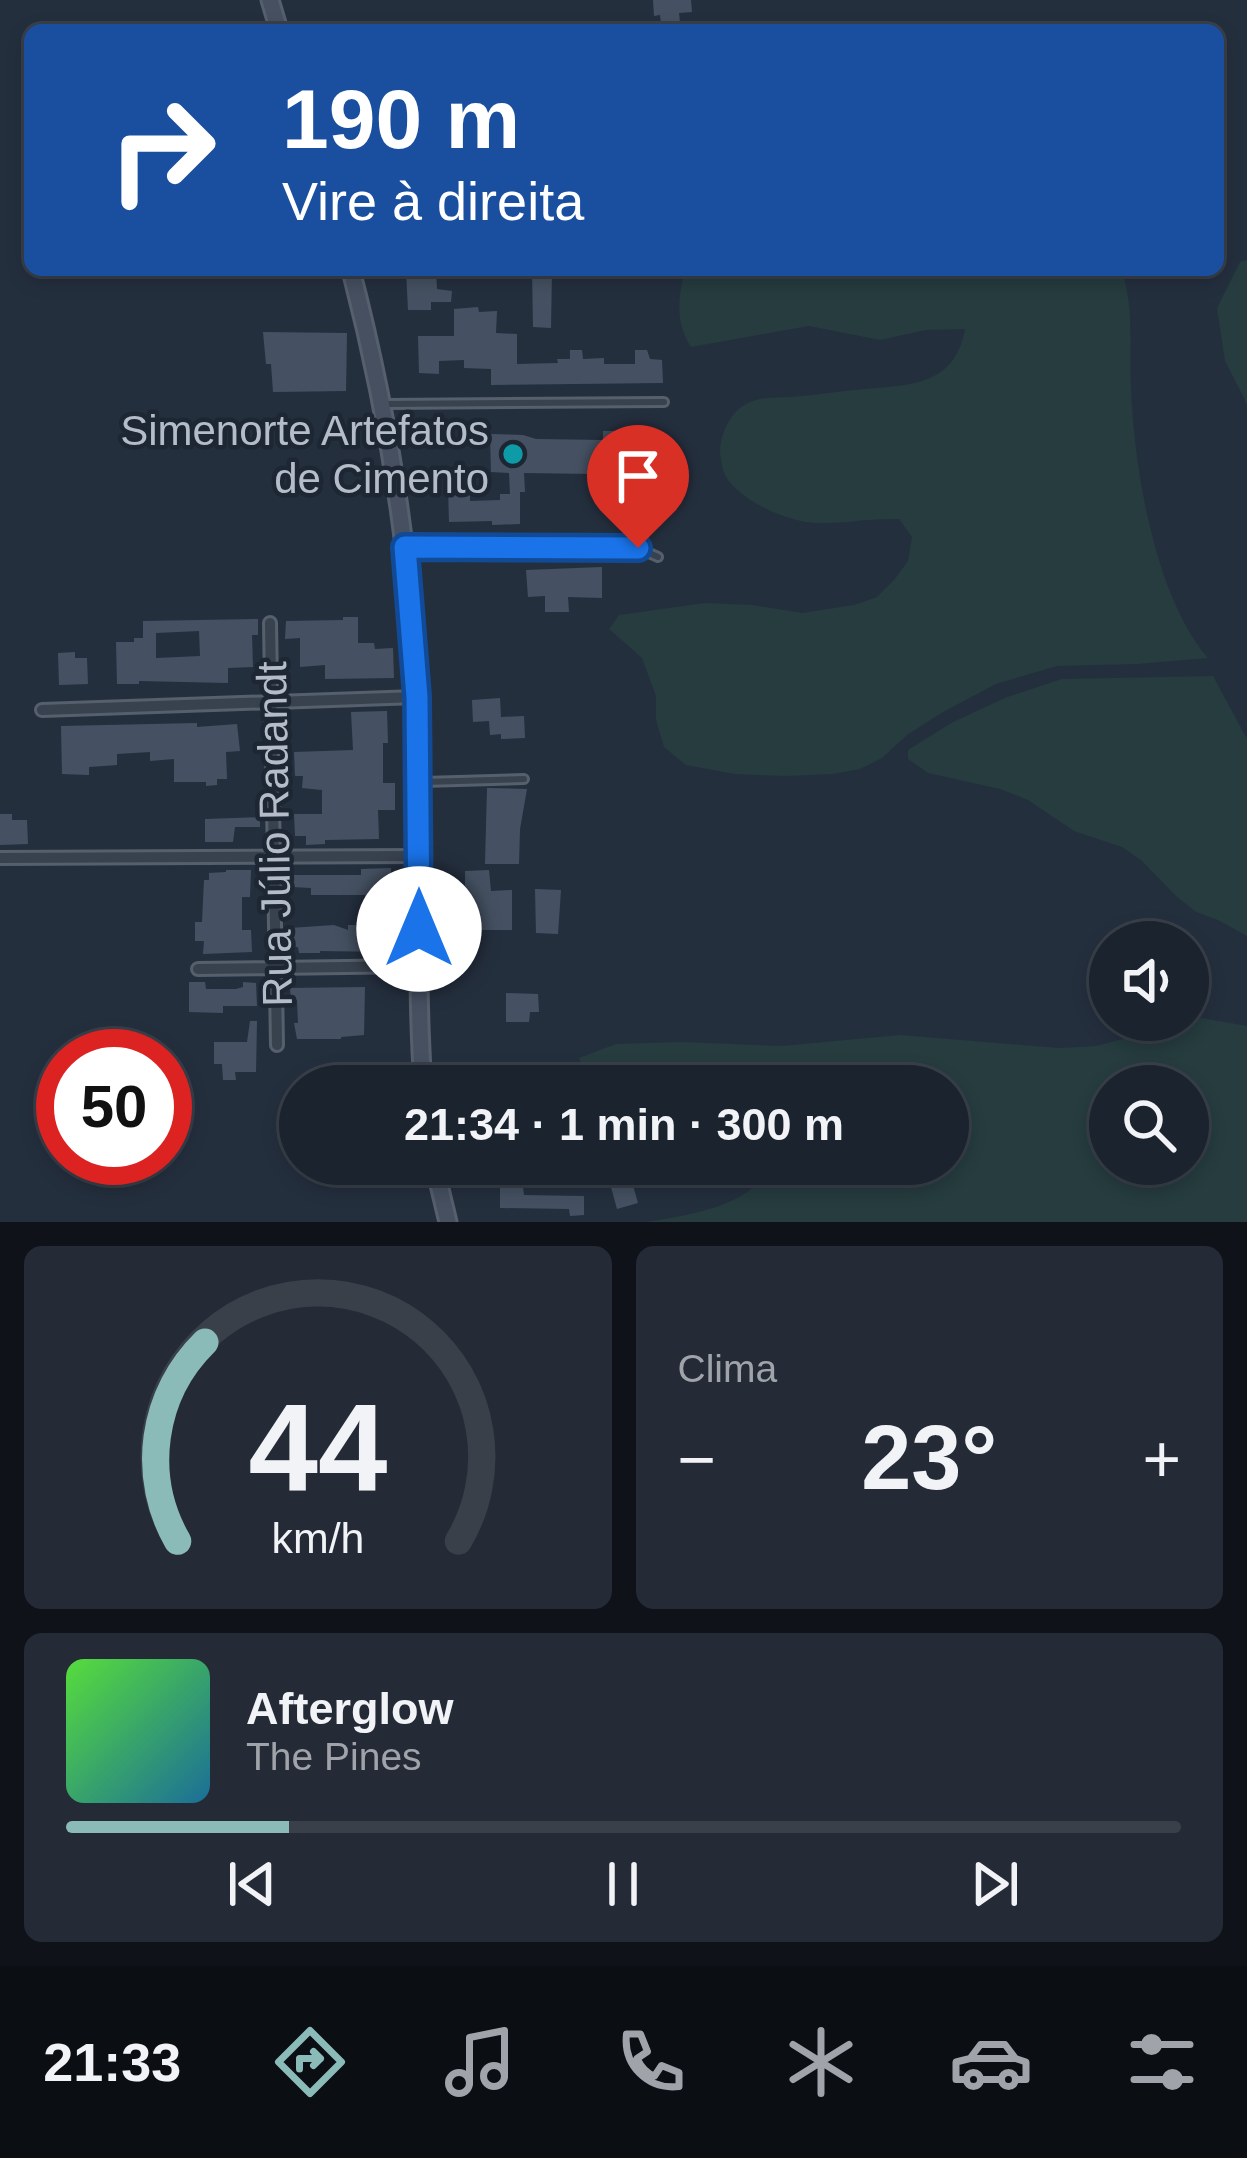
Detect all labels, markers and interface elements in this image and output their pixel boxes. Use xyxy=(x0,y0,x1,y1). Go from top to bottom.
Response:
icon: right xyxy=(84,72,240,228)
text: 190 m xyxy=(282,72,520,166)
text: Vire à direita xyxy=(282,171,584,231)
place label: Simenorte Artefatos de Cimento xyxy=(120,407,489,502)
pin xyxy=(587,425,689,548)
marker: Simenorte Artefatos de Cimento xyxy=(500,441,526,467)
icon: arrive xyxy=(605,443,671,509)
street label: Rua Júlio Radandt xyxy=(248,661,301,1007)
position arrow xyxy=(356,866,482,992)
map controls xyxy=(1089,921,1209,1185)
button: sound xyxy=(1089,921,1209,1041)
speed limit sign: 50 xyxy=(36,1029,192,1185)
button: search xyxy=(1089,1065,1209,1185)
text: 21:34 · 1 min · 300 m xyxy=(404,1099,844,1150)
text: Clima xyxy=(678,1347,777,1390)
text: 44 xyxy=(248,1377,387,1516)
text: 23° xyxy=(861,1408,997,1508)
text: − xyxy=(678,1422,716,1496)
text: + xyxy=(1142,1422,1181,1496)
text: km/h xyxy=(271,1513,364,1561)
text: Afterglow xyxy=(246,1683,454,1734)
text: The Pines xyxy=(246,1735,422,1778)
icon: previous xyxy=(219,1851,285,1917)
icon: pause xyxy=(590,1851,656,1917)
icon: next xyxy=(962,1851,1028,1917)
icon: directions xyxy=(268,2020,352,2104)
icon: music xyxy=(438,2020,522,2104)
icon: phone xyxy=(609,2020,693,2104)
icon: climate xyxy=(779,2020,863,2104)
icon: car xyxy=(949,2020,1033,2104)
icon: filters xyxy=(1120,2020,1204,2104)
text: 21:33 xyxy=(43,2032,181,2092)

